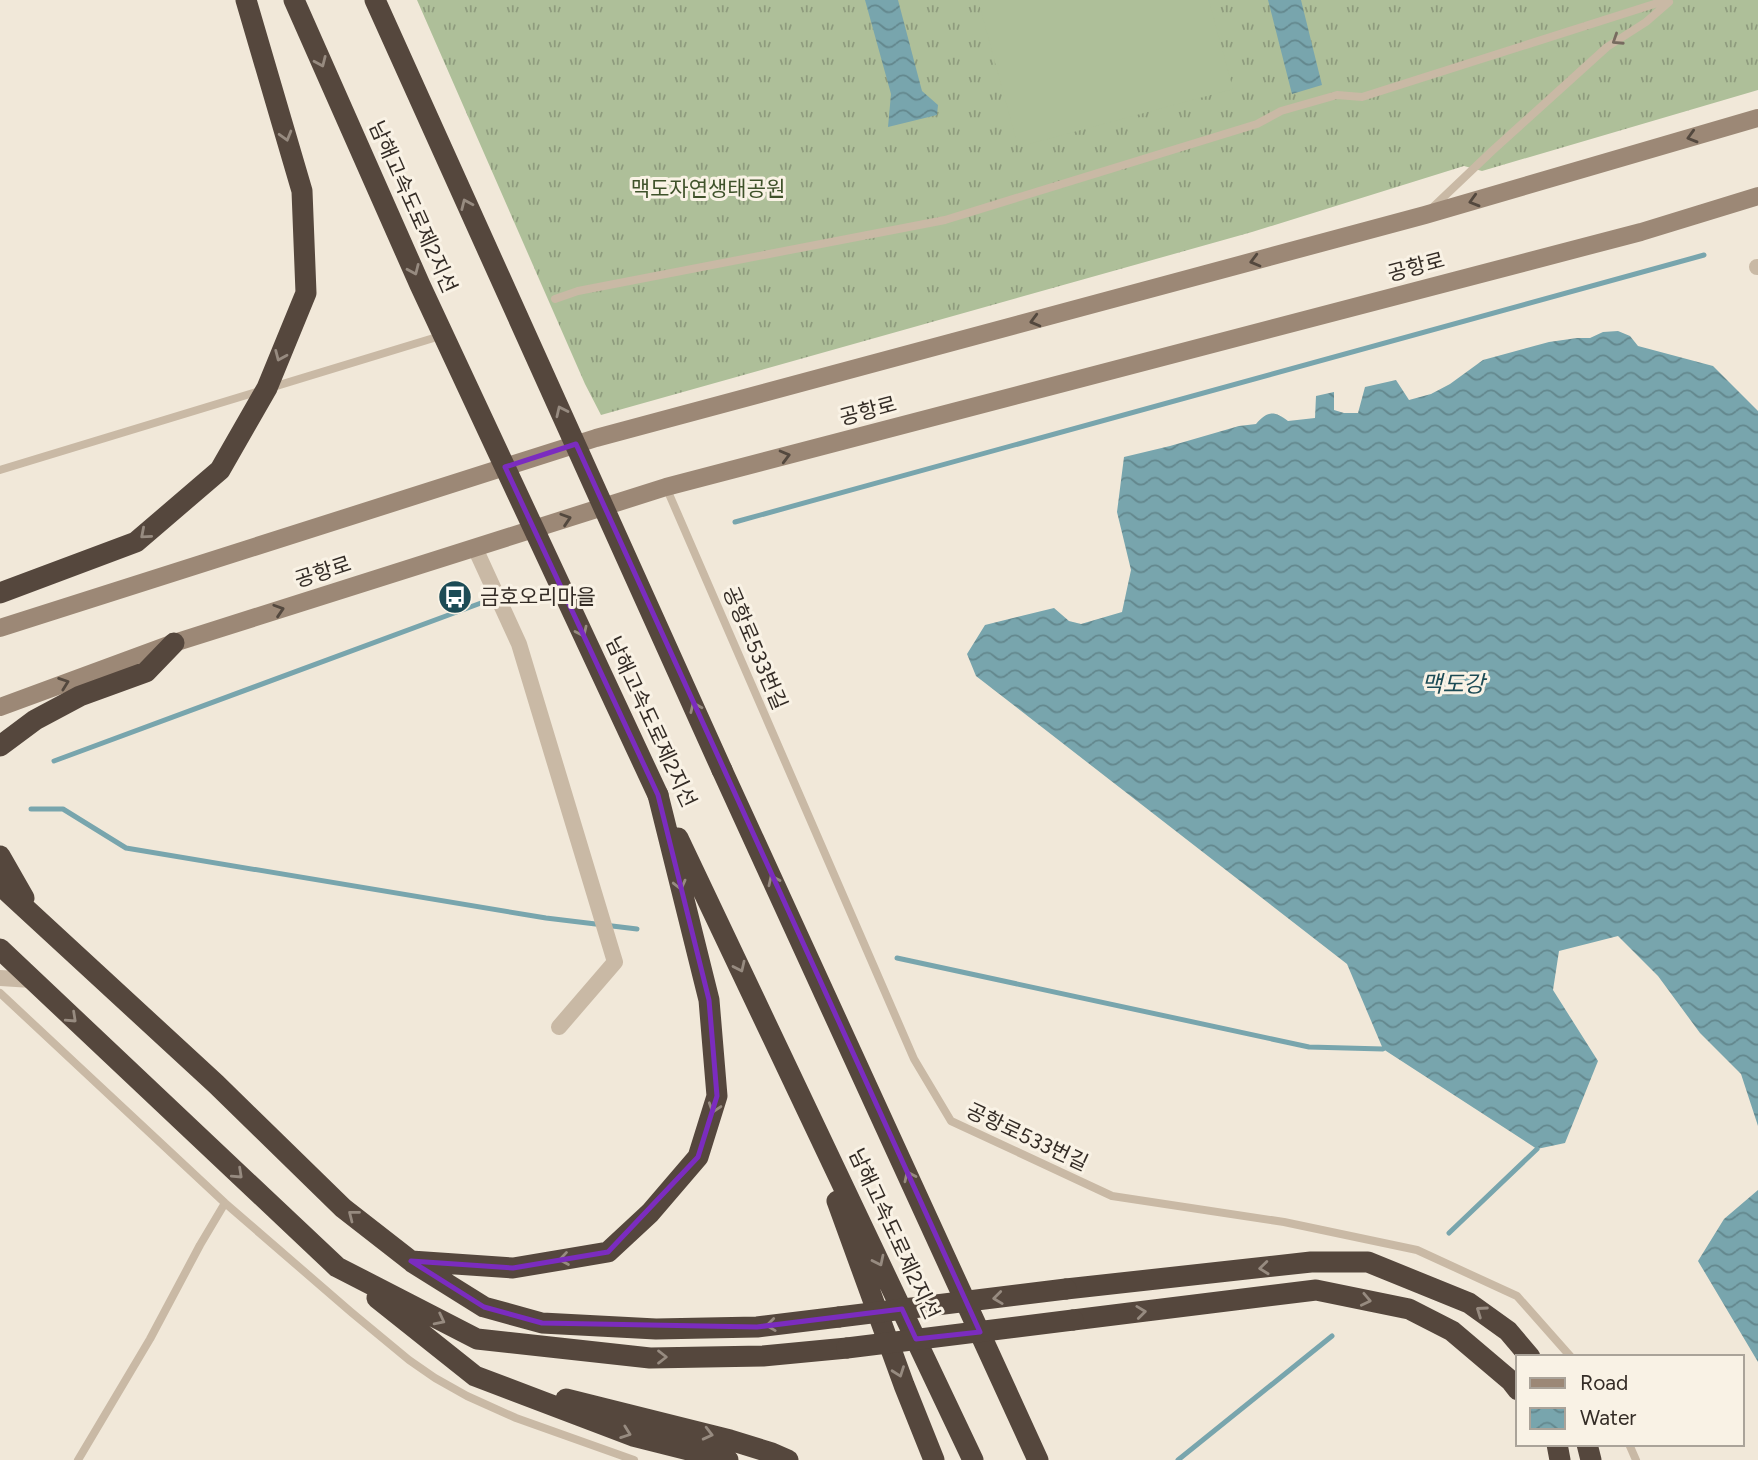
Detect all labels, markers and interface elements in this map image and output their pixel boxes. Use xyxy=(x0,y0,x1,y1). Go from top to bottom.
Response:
one-way arrow xyxy=(1611,32,1624,45)
one-way arrow xyxy=(313,56,327,68)
street label: 남해고속도로제2지선 xyxy=(364,117,463,297)
one-way arrow xyxy=(1687,129,1699,144)
one-way arrow xyxy=(278,130,293,142)
park label: 맥도자연생태공원 xyxy=(631,176,785,201)
one-way arrow xyxy=(1468,192,1480,207)
one-way arrow xyxy=(460,198,474,211)
street label: 공항로 xyxy=(1385,247,1447,286)
one-way arrow xyxy=(1249,253,1261,267)
one-way arrow xyxy=(406,263,420,275)
one-way arrow xyxy=(1029,312,1041,327)
one-way arrow xyxy=(275,349,289,361)
street label: 공항로 xyxy=(837,391,899,430)
one-way arrow xyxy=(555,406,569,418)
one-way arrow xyxy=(779,450,791,464)
one-way arrow xyxy=(560,512,572,527)
one-way arrow xyxy=(141,526,154,538)
street label: 공항로 xyxy=(291,551,354,592)
bus stop icon: 금호오리마을 xyxy=(436,578,474,616)
street label: 공항로533번길 xyxy=(718,582,793,713)
place label: 금호오리마을 xyxy=(480,584,596,609)
one-way arrow xyxy=(273,603,285,618)
one-way arrow xyxy=(574,625,588,637)
street label: 남해고속도로제2지선 xyxy=(601,632,702,811)
water label: 맥도강 xyxy=(1421,670,1488,698)
one-way arrow xyxy=(58,677,70,691)
one-way arrow xyxy=(689,702,703,715)
one-way arrow xyxy=(767,875,781,887)
one-way arrow xyxy=(672,879,686,891)
one-way arrow xyxy=(732,960,746,972)
one-way arrow xyxy=(64,1009,77,1022)
street label: 공항로533번길 xyxy=(962,1097,1092,1176)
one-way arrow xyxy=(707,1101,722,1113)
street label: 남해고속도로제2지선 xyxy=(844,1144,945,1323)
one-way arrow xyxy=(230,1165,243,1178)
one-way arrow xyxy=(903,1171,917,1183)
one-way arrow xyxy=(348,1211,360,1224)
one-way arrow xyxy=(558,1251,569,1266)
one-way arrow xyxy=(871,1254,885,1266)
one-way arrow xyxy=(1258,1260,1270,1275)
one-way arrow xyxy=(992,1290,1004,1305)
one-way arrow xyxy=(1360,1292,1372,1307)
one-way arrow xyxy=(1135,1304,1147,1319)
one-way arrow xyxy=(1476,1307,1489,1319)
one-way arrow xyxy=(433,1312,445,1325)
one-way arrow xyxy=(765,1318,777,1333)
one-way arrow xyxy=(657,1349,668,1365)
legend xyxy=(1516,1355,1744,1446)
one-way arrow xyxy=(891,1366,905,1378)
text: Road xyxy=(1580,1370,1628,1395)
text: Water xyxy=(1580,1405,1636,1430)
one-way arrow xyxy=(619,1425,631,1439)
one-way arrow xyxy=(702,1426,714,1440)

